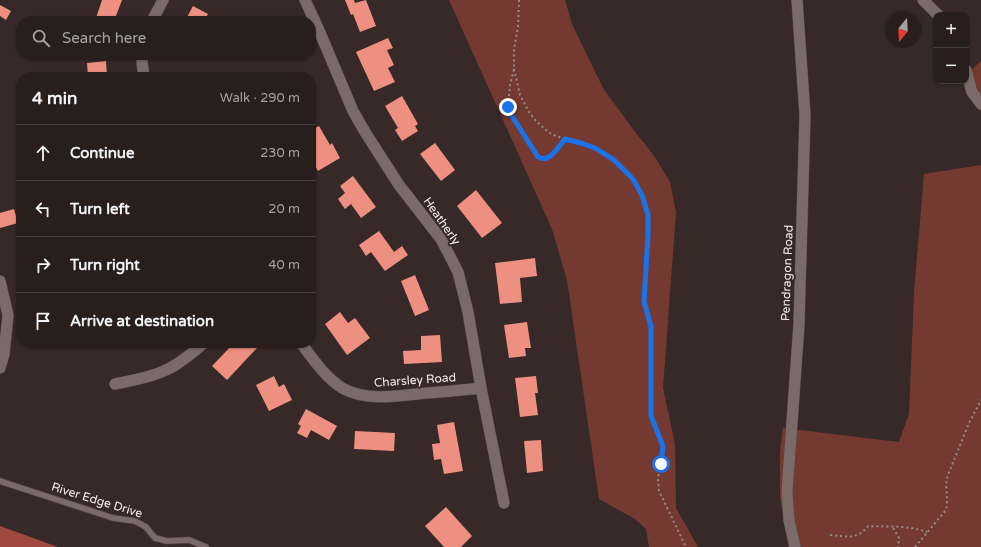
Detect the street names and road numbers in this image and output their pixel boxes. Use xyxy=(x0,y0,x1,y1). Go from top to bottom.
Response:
street label: Heatherly xyxy=(420,194,464,248)
street label: Pendragon Road xyxy=(778,225,796,321)
street label: Charsley Road xyxy=(374,370,456,390)
street label: River Edge Drive xyxy=(50,480,144,521)

